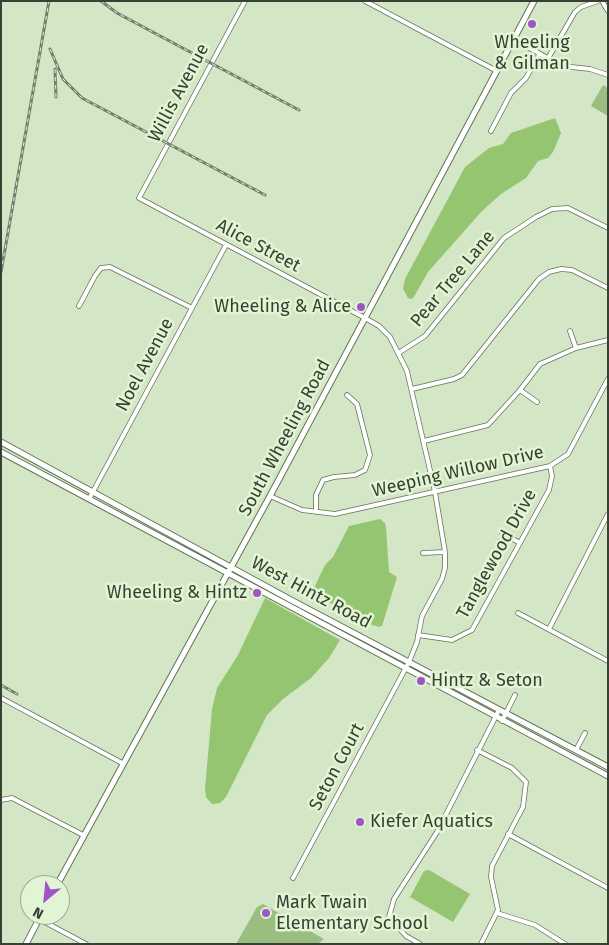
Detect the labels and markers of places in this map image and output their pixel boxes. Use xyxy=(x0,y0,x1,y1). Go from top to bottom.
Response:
marker: Wheeling & Gilman xyxy=(526,18,538,30)
place label: Wheeling & Gilman xyxy=(494,32,570,74)
place label: Wheeling & Alice xyxy=(214,296,351,318)
marker: Wheeling & Alice xyxy=(355,301,367,313)
place label: Wheeling & Hintz xyxy=(107,582,247,604)
marker: Wheeling & Hintz xyxy=(251,587,263,599)
place label: Hintz & Seton xyxy=(431,670,543,692)
marker: Hintz & Seton xyxy=(415,675,427,687)
place label: Kiefer Aquatics xyxy=(370,811,493,833)
marker: Kiefer Aquatics xyxy=(354,816,366,828)
place label: Mark Twain Elementary School xyxy=(276,892,428,934)
marker: Mark Twain Elementary School xyxy=(260,907,272,919)

